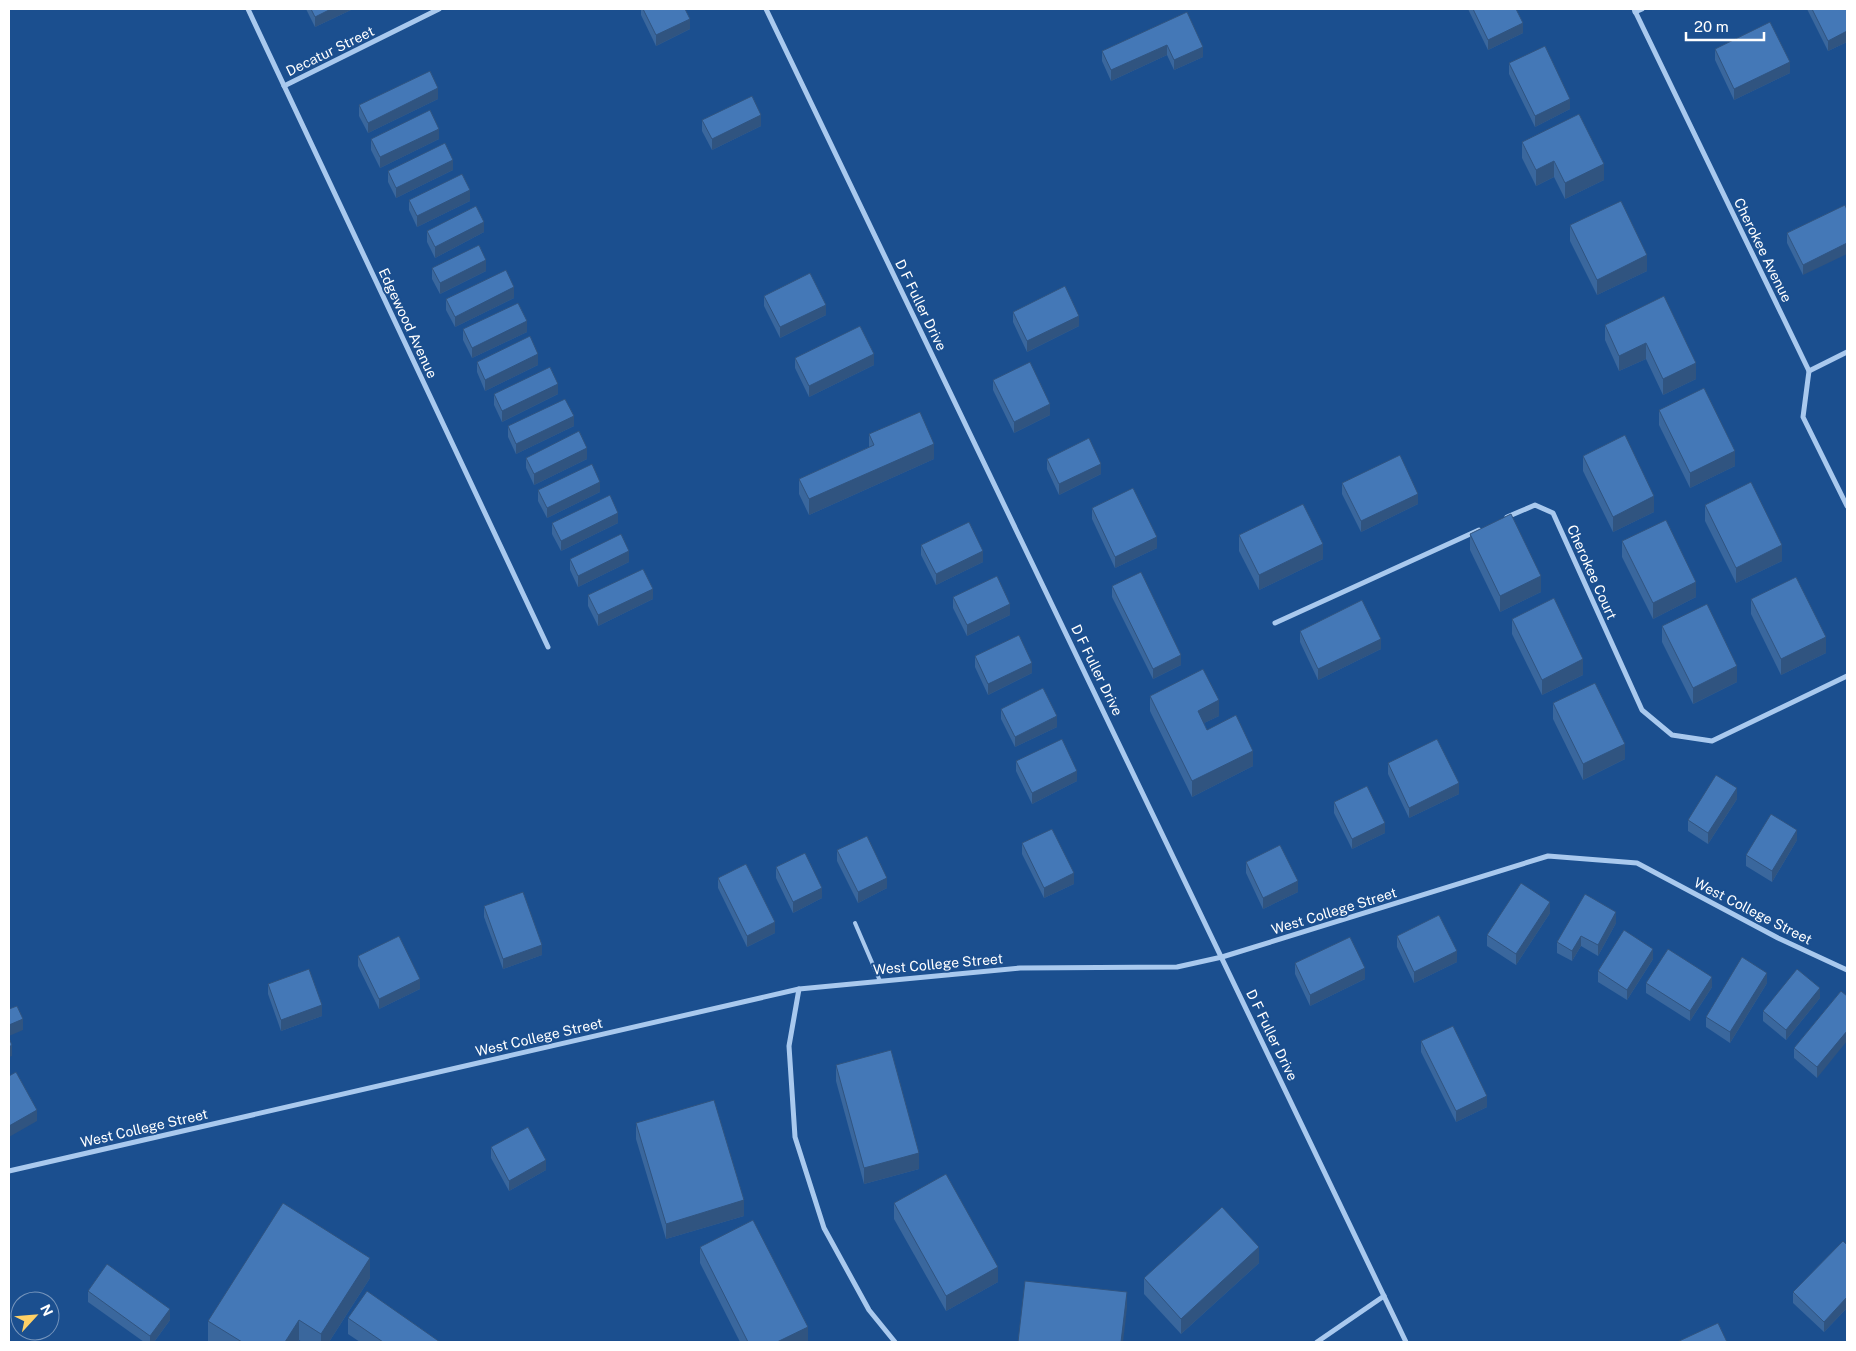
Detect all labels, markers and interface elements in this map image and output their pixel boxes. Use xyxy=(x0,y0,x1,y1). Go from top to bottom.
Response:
scale bar xyxy=(1686,10,1764,42)
text: 20 m xyxy=(1694,18,1729,35)
street label: Decatur Street xyxy=(283,23,377,79)
street label: Cherokee Avenue xyxy=(1731,195,1795,305)
street label: D F Fuller Drive xyxy=(892,257,950,353)
street label: Edgewood Avenue xyxy=(375,265,441,381)
street label: Cherokee Court xyxy=(1564,522,1620,622)
street label: D F Fuller Drive xyxy=(1068,622,1126,718)
street label: West College Street xyxy=(1691,874,1815,948)
street label: West College Street xyxy=(1269,884,1399,938)
street label: West College Street xyxy=(872,950,1004,978)
street label: D F Fuller Drive xyxy=(1243,987,1301,1083)
street label: West College Street xyxy=(474,1015,604,1059)
street label: West College Street xyxy=(79,1106,209,1150)
north arrow xyxy=(10,1291,60,1341)
text: N xyxy=(37,1302,56,1319)

